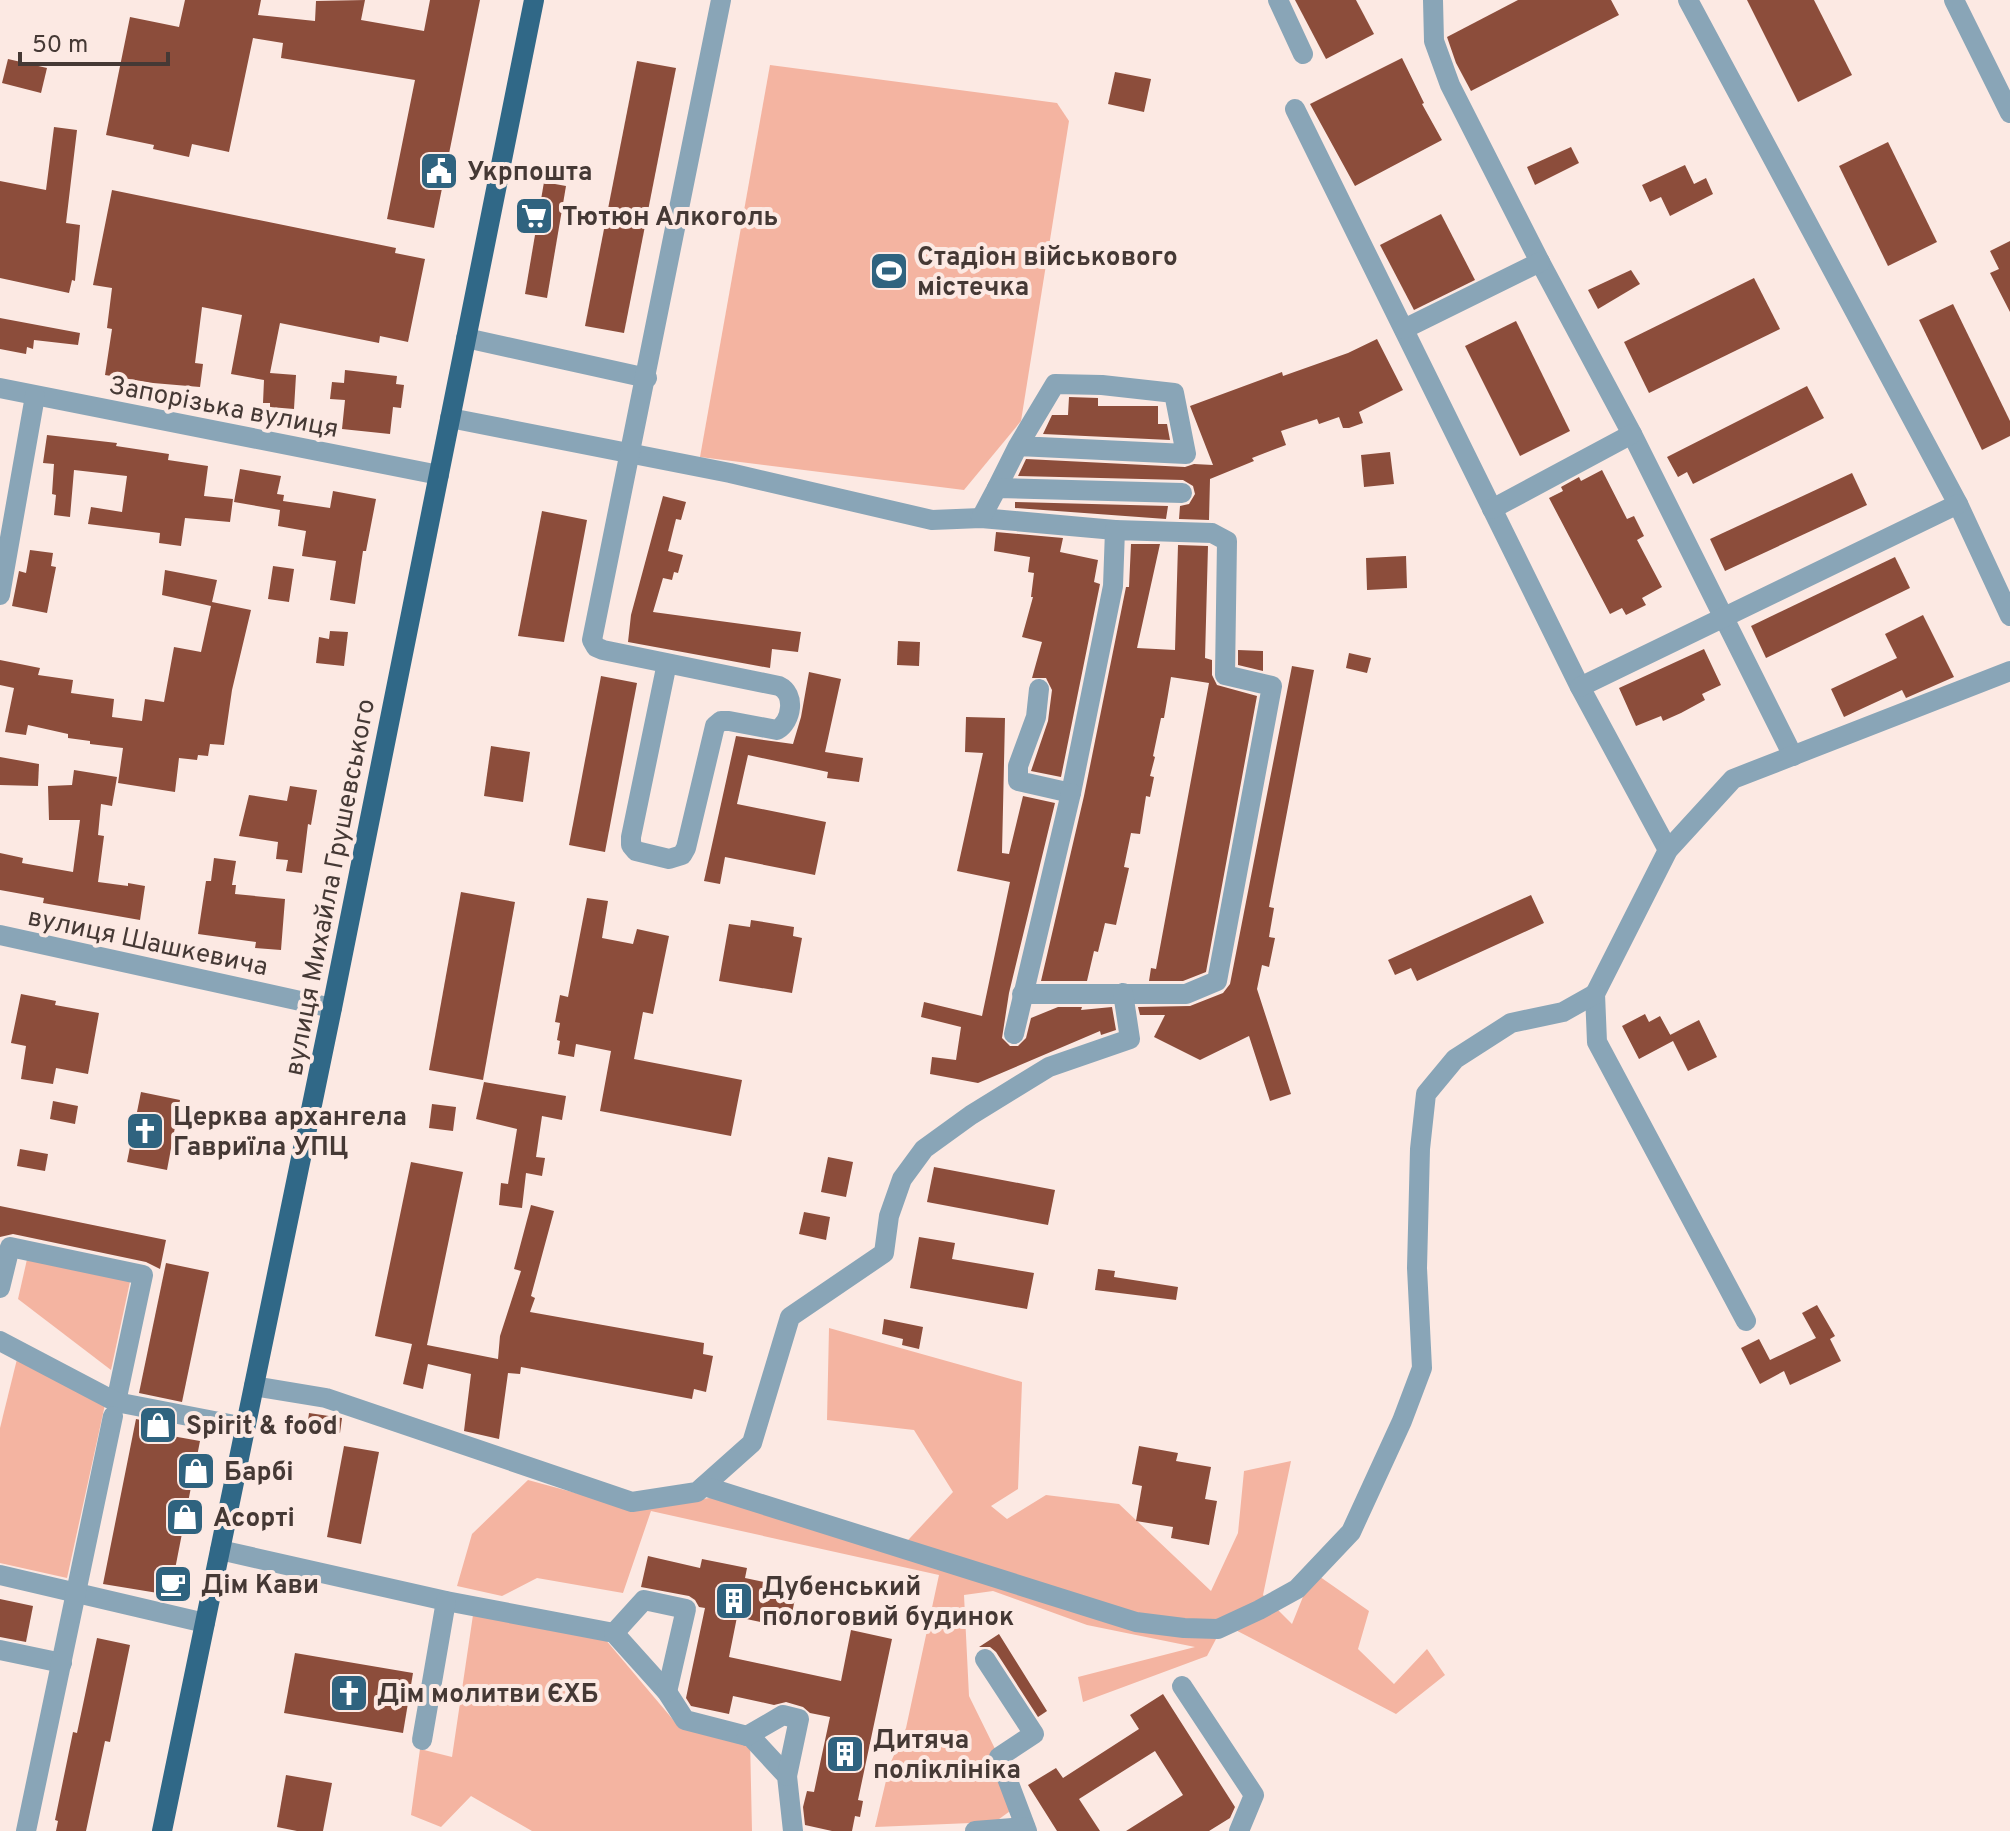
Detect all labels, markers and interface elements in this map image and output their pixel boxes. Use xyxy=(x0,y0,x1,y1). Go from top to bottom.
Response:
scale bar xyxy=(20,16,168,66)
text: 50 m xyxy=(32,31,88,61)
public building icon: Укрпошта xyxy=(418,150,460,192)
place label: Укрпошта xyxy=(467,157,593,190)
supermarket icon: Тютюн Алкоголь xyxy=(513,195,555,237)
place label: Тютюн Алкоголь xyxy=(562,202,778,235)
place label: Стадіон військового містечка xyxy=(917,242,1178,305)
sports icon: Стадіон військового містечка xyxy=(868,250,910,292)
street label: Запорізька вулиця xyxy=(106,370,341,447)
street label: вулиця Михайла Грушевського xyxy=(279,696,384,1079)
street label: вулиця Шашкевича xyxy=(24,902,271,985)
place label: Церква архангела Гавриїла УПЦ xyxy=(173,1102,407,1165)
church icon: Церква архангела Гавриїла УПЦ xyxy=(124,1110,166,1152)
shop icon: Spirit & food xyxy=(137,1404,179,1446)
place label: Spirit & food xyxy=(186,1411,338,1444)
shop icon: Барбі xyxy=(175,1450,217,1492)
place label: Барбі xyxy=(224,1457,294,1490)
shop icon: Асорті xyxy=(164,1496,206,1538)
place label: Асорті xyxy=(213,1503,295,1536)
cafe icon: Дім Кави xyxy=(152,1563,194,1605)
place label: Дім Кави xyxy=(201,1570,319,1603)
place label: Дубенський пологовий будинок xyxy=(762,1572,1014,1635)
building icon: Дубенський пологовий будинок xyxy=(713,1580,755,1622)
church icon: Дім молитви ЄХБ xyxy=(328,1672,370,1714)
place label: Дім молитви ЄХБ xyxy=(377,1679,599,1712)
place label: Дитяча поліклініка xyxy=(873,1725,1021,1788)
building icon: Дитяча поліклініка xyxy=(824,1733,866,1775)

